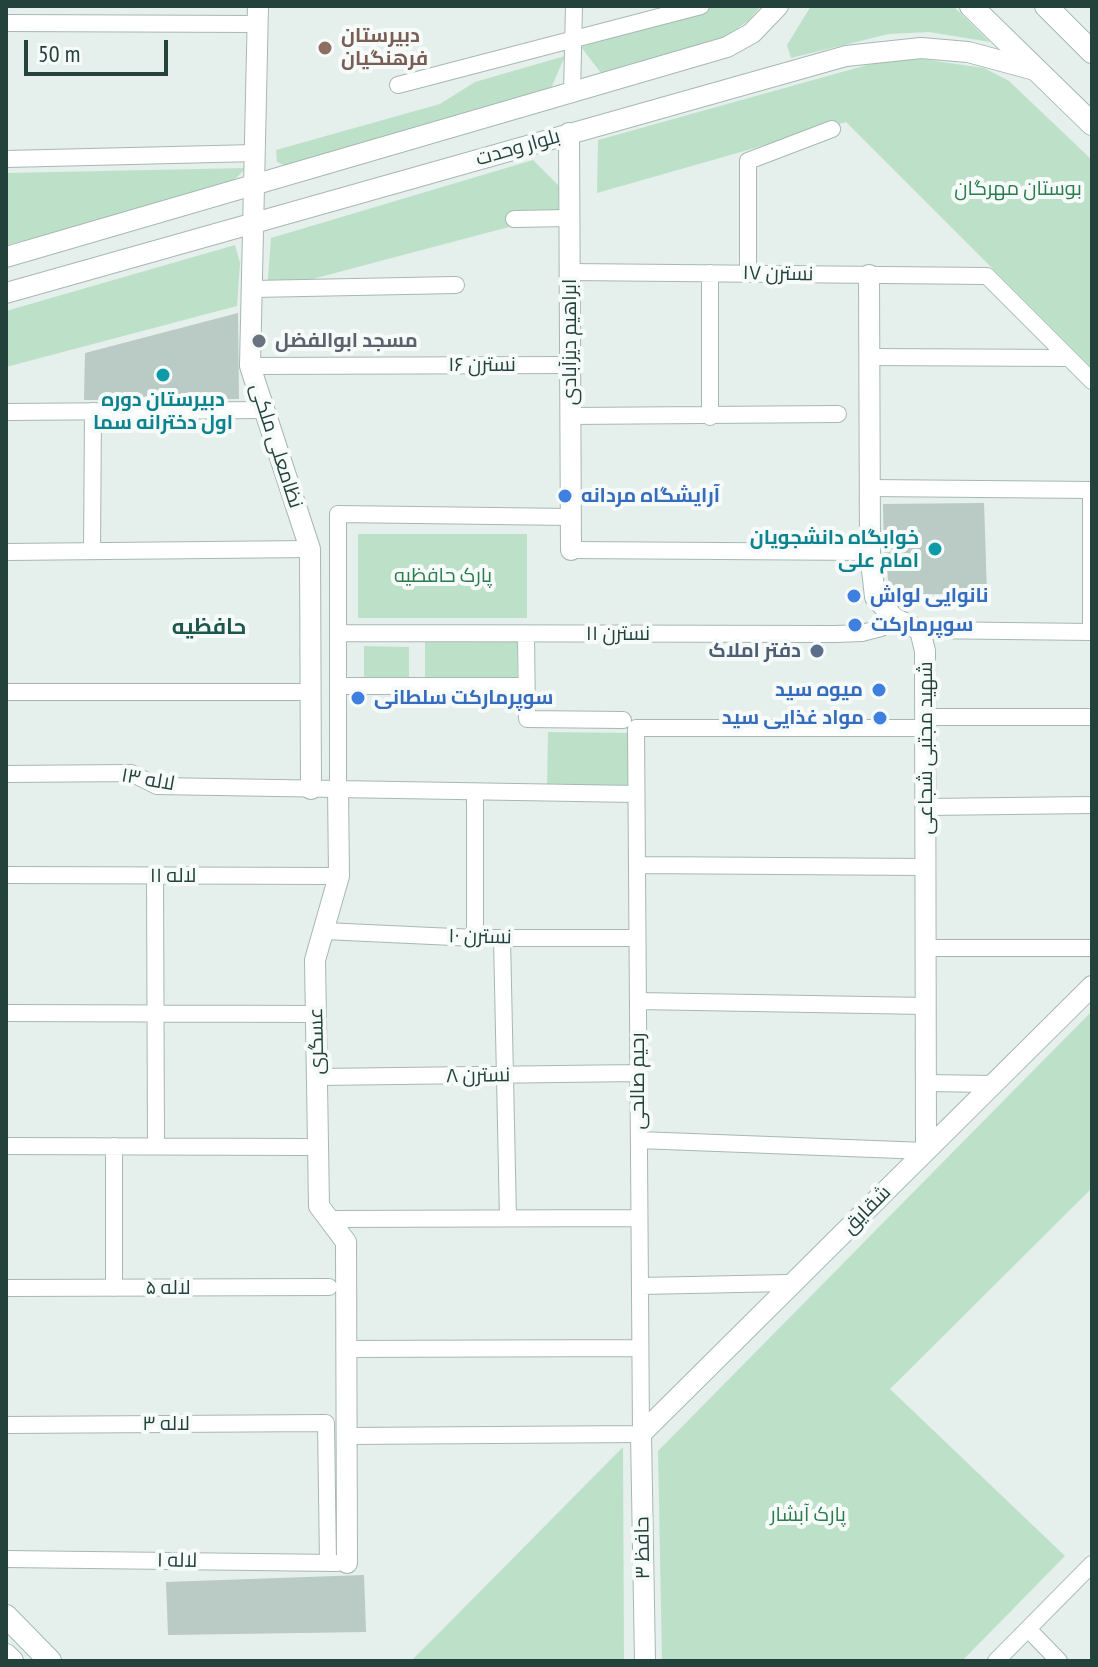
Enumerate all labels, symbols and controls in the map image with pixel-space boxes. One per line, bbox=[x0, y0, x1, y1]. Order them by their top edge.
scale bar bbox=[28, 24, 172, 74]
place label: دبیرستان فرهنگیان bbox=[341, 24, 428, 71]
text: 50 m bbox=[38, 38, 80, 69]
marker: دبیرستان فرهنگیان bbox=[316, 39, 334, 57]
street label: بلوار وحدت bbox=[473, 125, 563, 171]
park label: بوستان مهرگان bbox=[954, 177, 1082, 201]
street label: نسترن ۱۷ bbox=[742, 261, 814, 287]
street label: ابراهیم دیزآبادی bbox=[558, 279, 582, 405]
place label: مسجد ابوالفضل bbox=[275, 329, 418, 353]
marker: مسجد ابوالفضل bbox=[250, 332, 268, 350]
street label: نسترن ۱۶ bbox=[448, 353, 516, 377]
marker: دبیرستان دوره اول دخترانه سما bbox=[154, 366, 172, 384]
street label: نظامعلی ملکی bbox=[245, 381, 307, 511]
place label: دبیرستان دوره اول دخترانه سما bbox=[93, 388, 233, 435]
place label: آرایشگاه مردانه bbox=[581, 484, 720, 508]
marker: آرایشگاه مردانه bbox=[556, 487, 574, 505]
place label: خوابگاه دانشجویان امام علی bbox=[750, 526, 919, 573]
marker: خوابگاه دانشجویان امام علی bbox=[926, 540, 944, 558]
park label: پارک حافظیه bbox=[394, 564, 492, 588]
place label: نانوایی لواش bbox=[870, 584, 989, 608]
marker: نانوایی لواش bbox=[845, 587, 863, 605]
place label: سوپرمارکت bbox=[871, 613, 973, 637]
district label: حافظیه bbox=[172, 615, 246, 641]
marker: سوپرمارکت bbox=[846, 616, 864, 634]
street label: نسترن ۱۱ bbox=[586, 622, 650, 646]
place label: دفتر املاک bbox=[709, 639, 801, 663]
marker: دفتر املاک bbox=[808, 642, 826, 660]
street label: شهید مجتبی شجاعی bbox=[914, 661, 938, 835]
place label: میوه سید bbox=[775, 678, 863, 702]
marker: میوه سید bbox=[870, 681, 888, 699]
place label: سوپرمارکت سلطانی bbox=[374, 686, 553, 710]
marker: سوپرمارکت سلطانی bbox=[349, 689, 367, 707]
place label: مواد غذایی سید bbox=[722, 706, 864, 730]
marker: مواد غذایی سید bbox=[871, 709, 889, 727]
street label: لاله ۱۳ bbox=[119, 764, 177, 796]
street label: لاله ۱۱ bbox=[150, 864, 196, 888]
street label: نسترن ۱۰ bbox=[448, 924, 512, 950]
street label: عسگری bbox=[304, 1007, 330, 1075]
street label: رحیم صالحی bbox=[626, 1032, 650, 1130]
street label: نسترن ۸ bbox=[446, 1063, 510, 1089]
street label: شقایق bbox=[838, 1181, 896, 1239]
street label: لاله ۵ bbox=[145, 1276, 191, 1300]
street label: لاله ۳ bbox=[142, 1412, 190, 1436]
park label: پارک آبشار bbox=[770, 1503, 846, 1527]
street label: حافظ ۳ bbox=[630, 1516, 656, 1580]
street label: لاله ۱ bbox=[157, 1549, 197, 1573]

